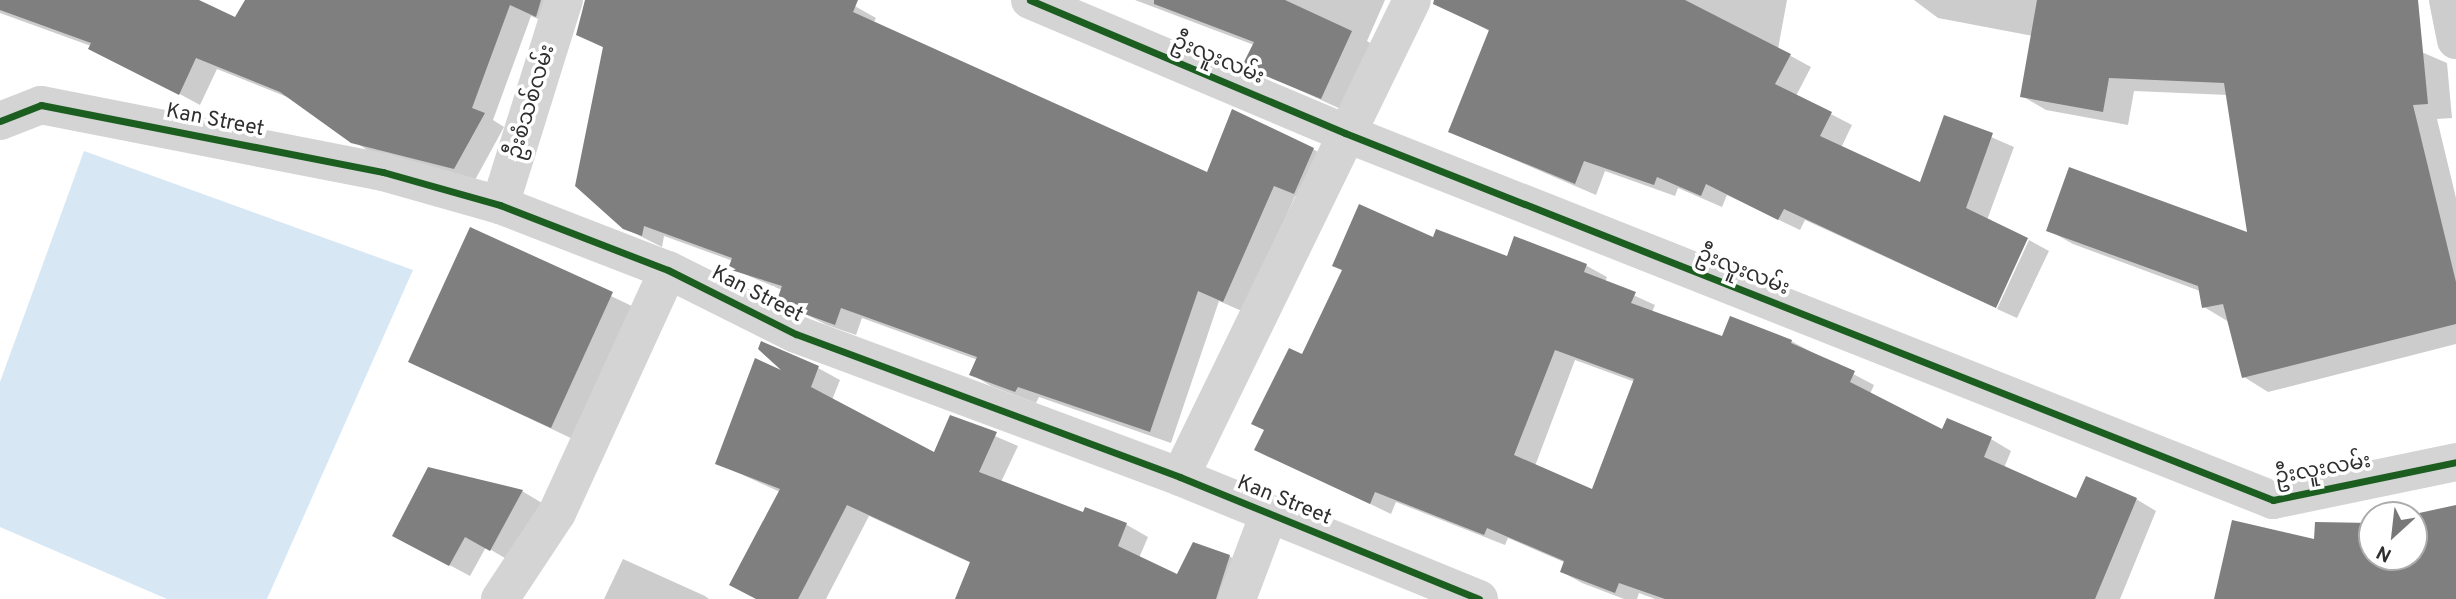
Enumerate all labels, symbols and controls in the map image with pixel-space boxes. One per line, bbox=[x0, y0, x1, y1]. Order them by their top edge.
street label: ဦးလူးလမ်း bbox=[1168, 29, 1268, 91]
street label: ဦးစံသစ်လမ်း bbox=[503, 42, 561, 162]
street label: Kan Street bbox=[164, 99, 266, 143]
street label: ဦးလူးလမ်း bbox=[1693, 242, 1793, 302]
street label: Kan Street bbox=[707, 261, 807, 329]
street label: ဦးလူးလမ်း bbox=[2273, 449, 2373, 491]
street label: Kan Street bbox=[1233, 471, 1335, 531]
north arrow bbox=[2358, 501, 2428, 571]
text: N bbox=[2373, 539, 2396, 567]

